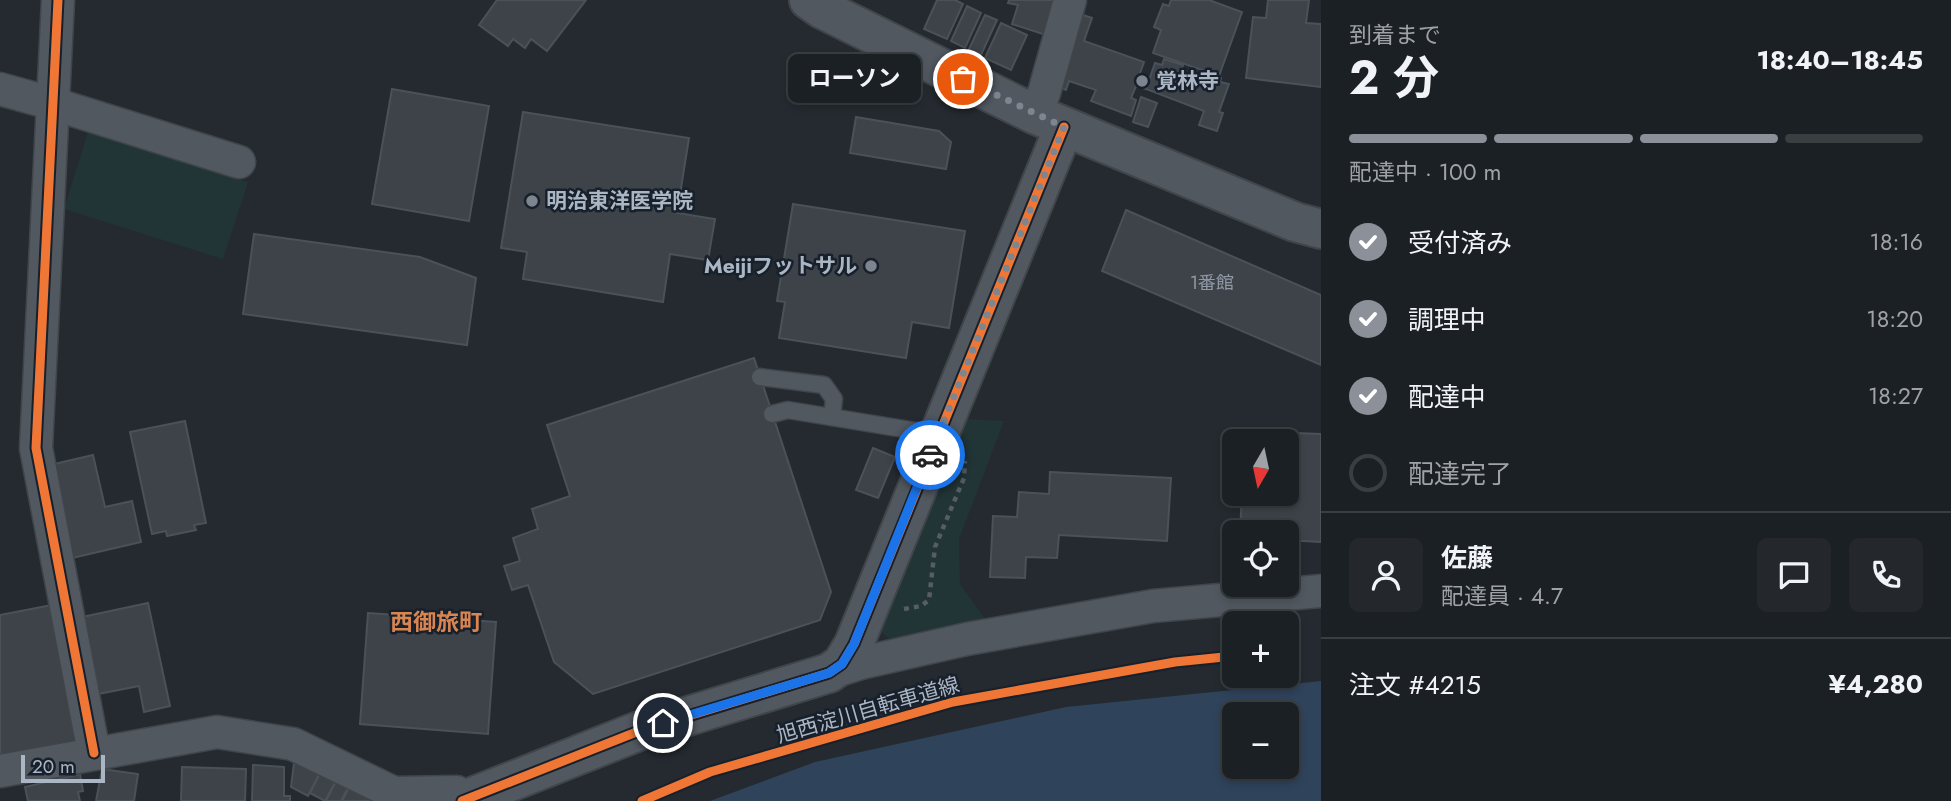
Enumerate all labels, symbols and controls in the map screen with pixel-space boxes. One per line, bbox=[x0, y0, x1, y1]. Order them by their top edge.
text: 到着まで bbox=[1349, 18, 1441, 52]
text: 18:40–18:45 bbox=[1757, 41, 1923, 79]
text: 2 分 bbox=[1349, 45, 1439, 111]
pin bbox=[933, 49, 993, 109]
callout: ローソン bbox=[788, 55, 921, 104]
icon: bag bbox=[944, 60, 982, 98]
text: ローソン bbox=[809, 61, 901, 95]
place label: 覚林寺 bbox=[1156, 66, 1219, 96]
marker: 覚林寺 bbox=[1134, 73, 1150, 89]
text: 配達中 · 100 m bbox=[1349, 155, 1502, 189]
place label: 明治東洋医学院 bbox=[546, 186, 693, 216]
marker: 明治東洋医学院 bbox=[524, 193, 540, 209]
icon: check bbox=[1349, 223, 1387, 261]
text: 受付済み bbox=[1408, 224, 1512, 262]
text: 18:16 bbox=[1870, 225, 1923, 259]
place label: Meijiフットサル bbox=[704, 251, 857, 281]
marker: Meijiフットサル bbox=[863, 258, 879, 274]
house number: 1番館 bbox=[1190, 270, 1234, 296]
icon: check bbox=[1349, 300, 1387, 338]
text: 調理中 bbox=[1408, 301, 1486, 339]
text: 18:20 bbox=[1866, 302, 1923, 336]
icon: check bbox=[1349, 377, 1387, 415]
text: 配達中 bbox=[1408, 378, 1486, 416]
text: 18:27 bbox=[1868, 379, 1923, 413]
courier bbox=[895, 420, 965, 490]
north arrow bbox=[1222, 429, 1298, 506]
map controls bbox=[1222, 429, 1299, 779]
icon: car bbox=[911, 436, 949, 474]
text: 配達完了 bbox=[1408, 455, 1512, 493]
button: locate bbox=[1222, 520, 1299, 597]
button: person bbox=[1349, 538, 1423, 612]
button: chat bbox=[1757, 538, 1831, 612]
button: phone bbox=[1849, 538, 1923, 612]
text: 佐藤 bbox=[1441, 539, 1493, 577]
text: 配達員 · 4.7 bbox=[1441, 579, 1563, 613]
district label: 西御旅町 bbox=[390, 605, 482, 639]
button: + bbox=[1222, 611, 1299, 688]
text: ¥4,280 bbox=[1828, 665, 1923, 703]
text: 注文 #4215 bbox=[1349, 666, 1481, 704]
street label: 旭西淀川自転車道線 bbox=[773, 670, 963, 750]
pin bbox=[633, 693, 693, 753]
button: − bbox=[1222, 702, 1299, 779]
icon: home bbox=[644, 704, 682, 742]
scale bar bbox=[21, 752, 105, 784]
text: 20 m bbox=[32, 753, 75, 780]

